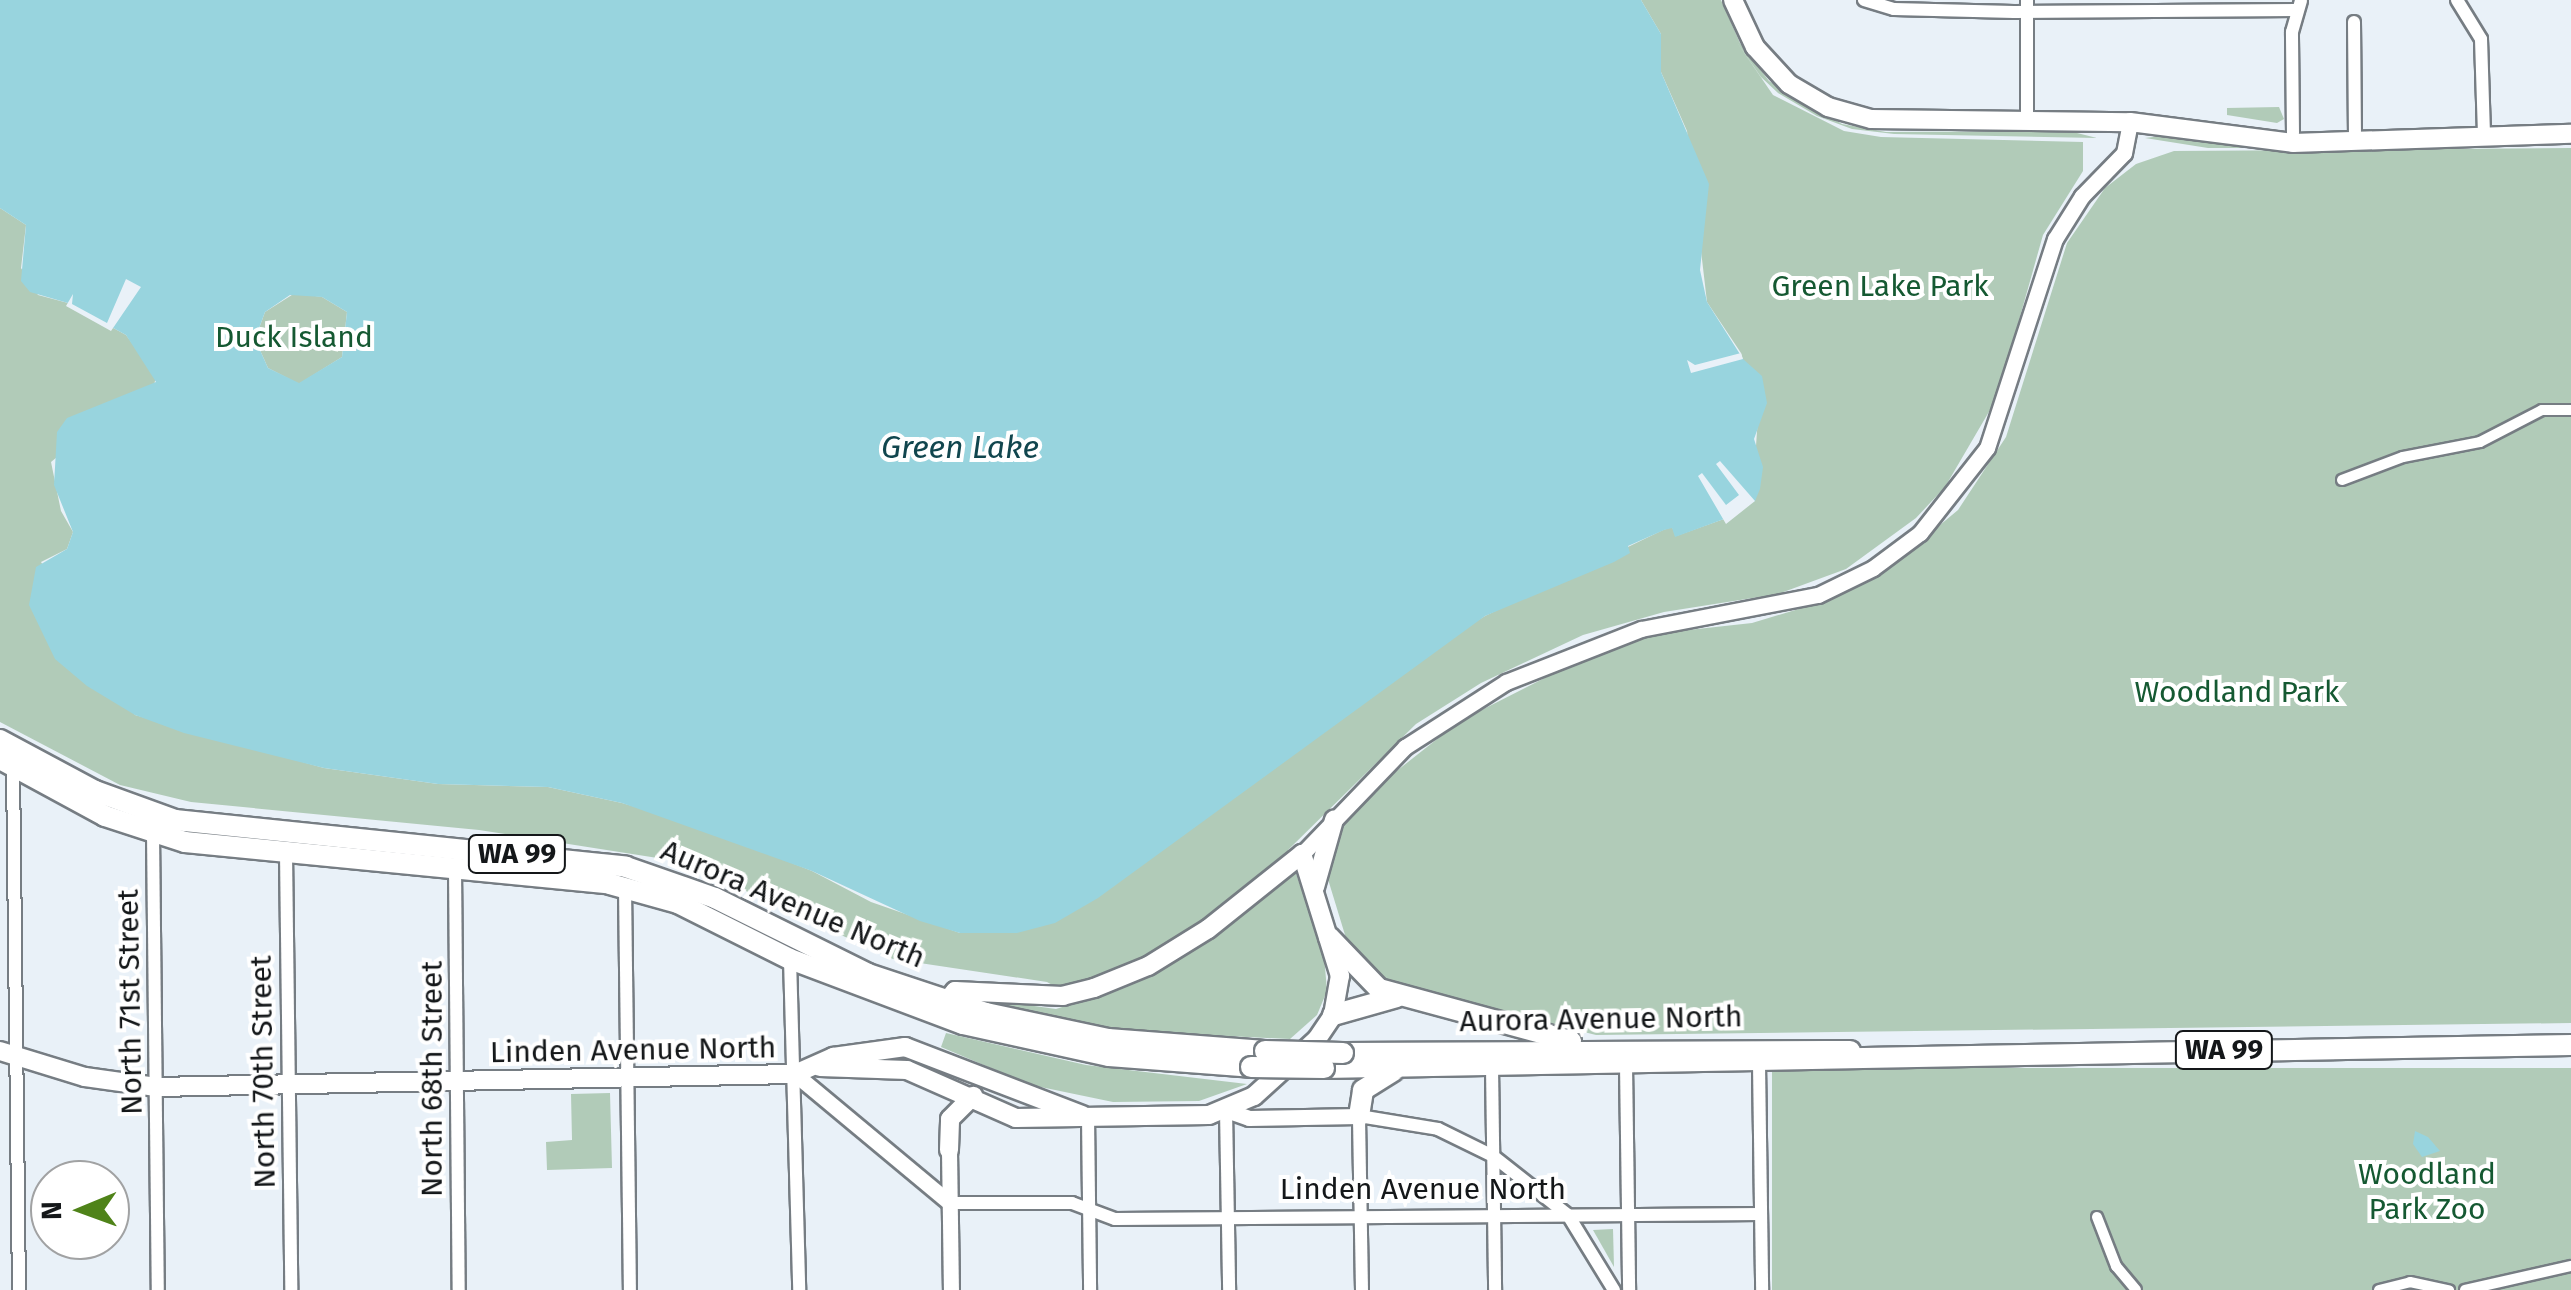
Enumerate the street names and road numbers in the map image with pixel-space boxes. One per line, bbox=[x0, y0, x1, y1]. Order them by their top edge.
road number: WA 99 bbox=[467, 831, 567, 877]
street label: Aurora Avenue North bbox=[656, 832, 930, 976]
street label: North 71st Street bbox=[110, 889, 150, 1115]
street label: North 70th Street bbox=[243, 955, 283, 1189]
street label: North 68th Street bbox=[414, 961, 450, 1197]
street label: Aurora Avenue North bbox=[1459, 999, 1743, 1039]
road number: WA 99 bbox=[2174, 1027, 2274, 1073]
street label: Linden Avenue North bbox=[490, 1030, 776, 1070]
street label: Linden Avenue North bbox=[1280, 1171, 1566, 1207]

